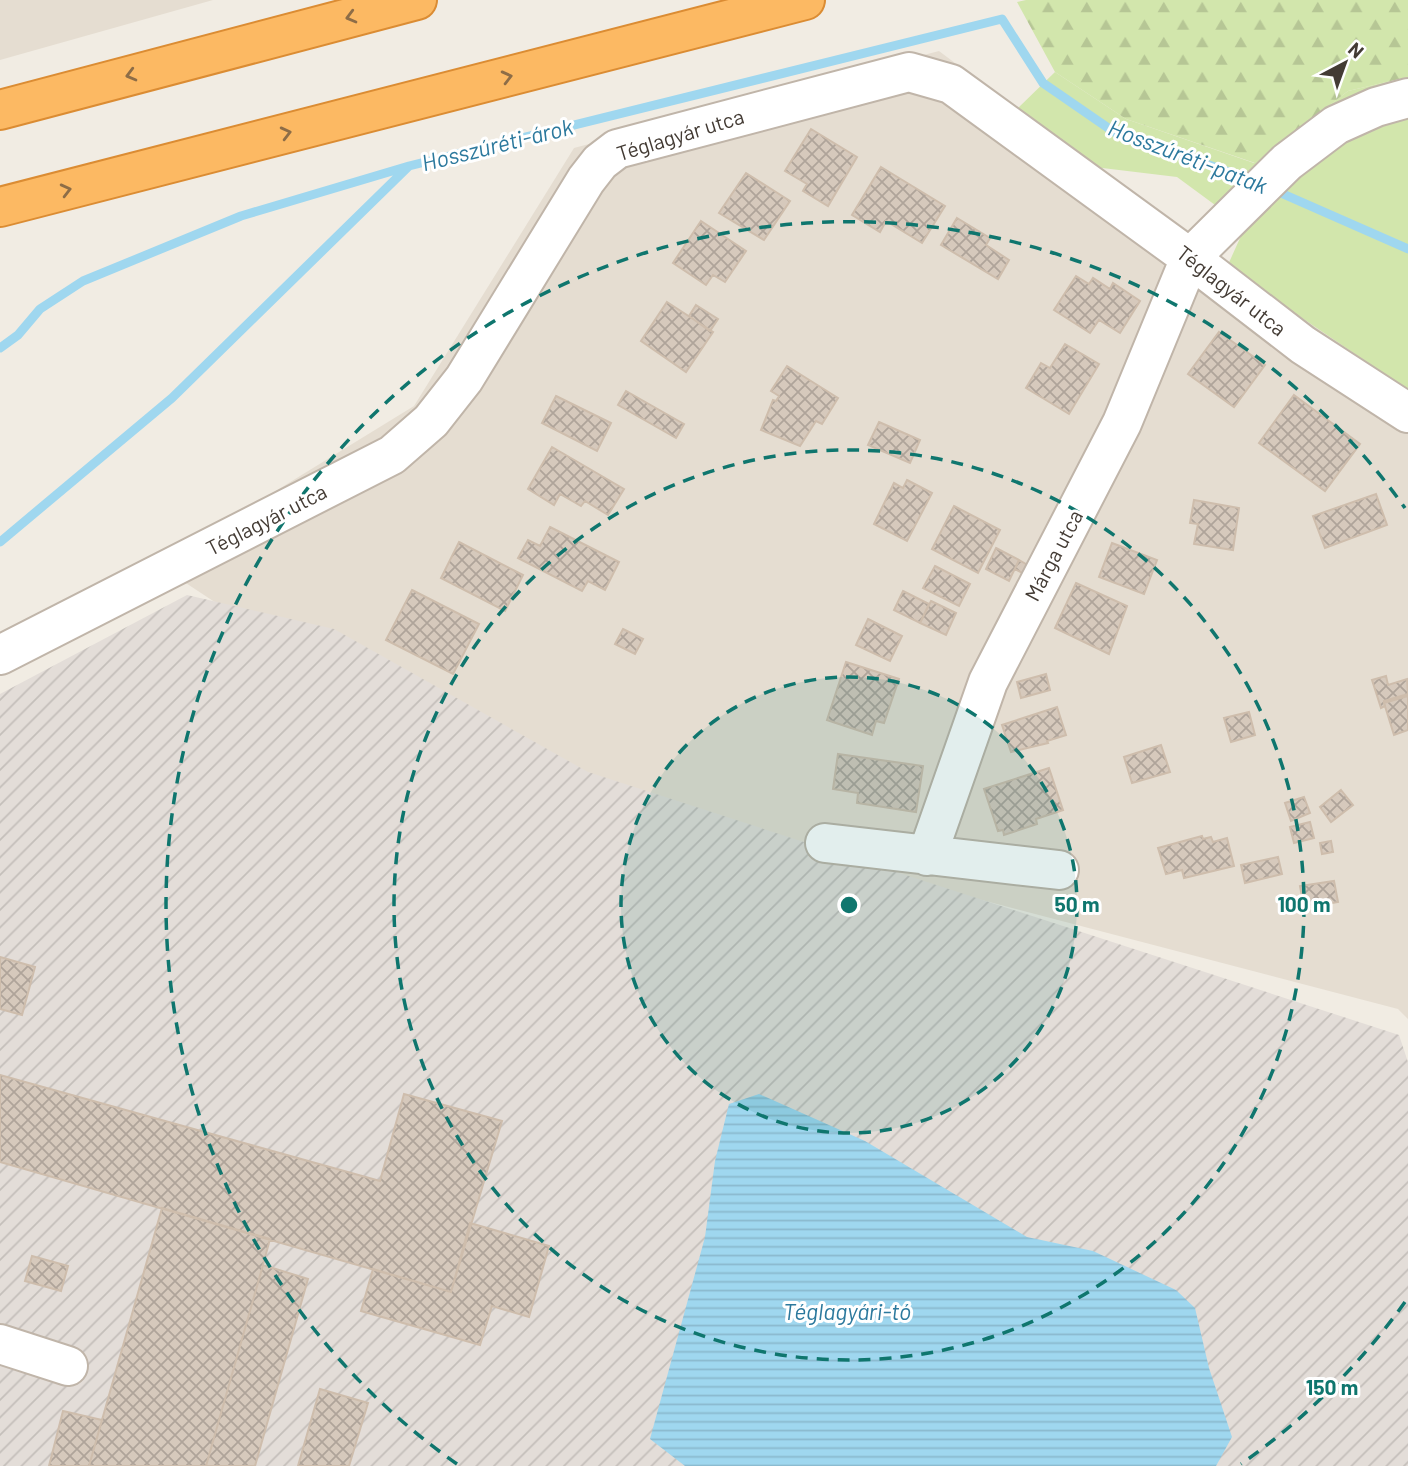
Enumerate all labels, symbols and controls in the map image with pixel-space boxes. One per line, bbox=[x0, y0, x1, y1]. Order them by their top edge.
one-way arrow bbox=[345, 9, 357, 23]
north arrow bbox=[1310, 28, 1380, 98]
text: N bbox=[1344, 37, 1369, 63]
one-way arrow bbox=[126, 67, 138, 82]
one-way arrow bbox=[501, 71, 513, 85]
street label: Téglagyár utca bbox=[613, 103, 747, 165]
water label: Hosszúréti-árok bbox=[418, 112, 576, 176]
water label: Hosszúréti-patak bbox=[1105, 113, 1271, 199]
one-way arrow bbox=[280, 127, 292, 141]
one-way arrow bbox=[60, 184, 72, 198]
street label: Téglagyár utca bbox=[1172, 240, 1292, 340]
street label: Téglagyár utca bbox=[202, 478, 330, 560]
street label: Márga utca bbox=[1019, 505, 1087, 605]
text: 50 m bbox=[1054, 891, 1100, 916]
text: 100 m bbox=[1277, 891, 1331, 916]
centre of rings bbox=[837, 893, 861, 917]
water label: Téglagyári-tó bbox=[783, 1297, 911, 1325]
text: 150 m bbox=[1306, 1374, 1358, 1399]

